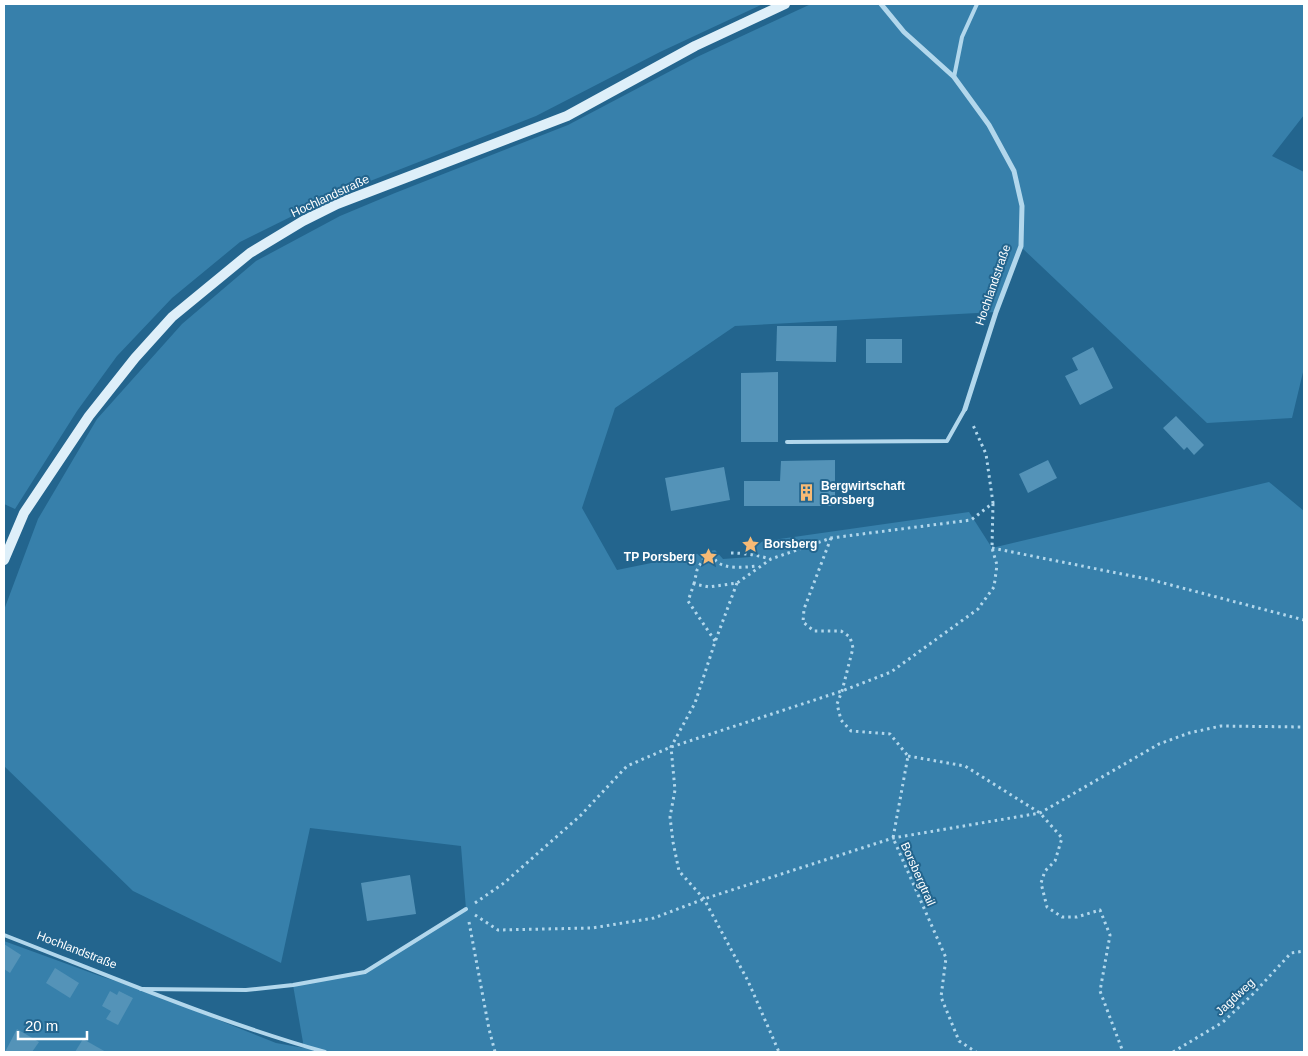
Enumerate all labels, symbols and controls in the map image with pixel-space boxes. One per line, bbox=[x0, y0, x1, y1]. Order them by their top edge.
street label: Hochlandstraße bbox=[289, 172, 372, 220]
street label: Hochlandstraße bbox=[973, 242, 1014, 327]
place label: Bergwirtschaft Borsberg bbox=[821, 479, 905, 507]
building icon: Bergwirtschaft Borsberg bbox=[797, 483, 817, 503]
place icon: Borsberg bbox=[740, 534, 760, 554]
place label: Borsberg bbox=[764, 537, 817, 551]
place icon: TP Porsberg bbox=[699, 547, 719, 567]
place label: TP Porsberg bbox=[624, 550, 695, 564]
street label: Borsbergtrail bbox=[898, 840, 938, 908]
street label: Hochlandstraße bbox=[35, 928, 119, 972]
street label: Jagdweg bbox=[1213, 975, 1257, 1019]
scale bar bbox=[18, 1008, 86, 1040]
text: 20 m bbox=[25, 1017, 58, 1034]

